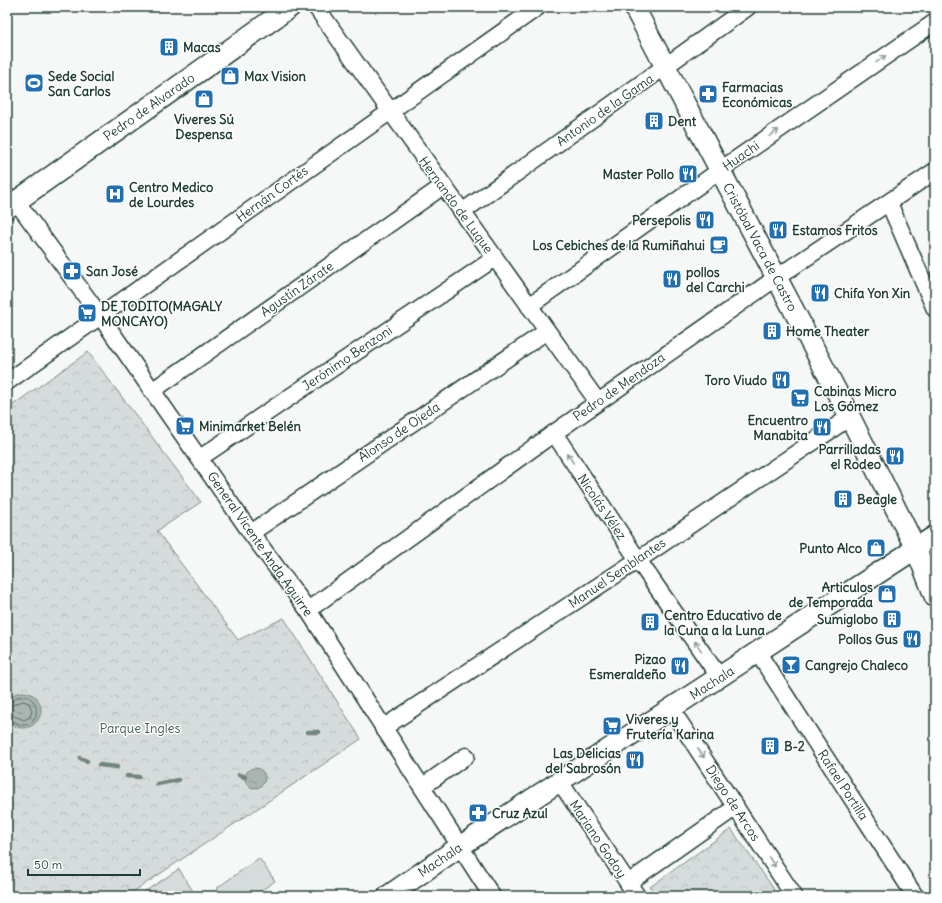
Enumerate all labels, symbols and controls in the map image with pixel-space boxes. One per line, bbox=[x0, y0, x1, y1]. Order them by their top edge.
building icon: Macas bbox=[158, 36, 180, 58]
place label: Macas bbox=[183, 39, 221, 56]
one-way arrow bbox=[876, 55, 887, 63]
shop icon: Max Vision bbox=[219, 65, 241, 87]
place label: Sede Social San Carlos bbox=[48, 68, 114, 100]
place label: Max Vision bbox=[244, 68, 307, 85]
street label: Pedro de Alvarado bbox=[100, 69, 198, 145]
street label: Antonio de la Gama bbox=[553, 70, 657, 150]
sports icon: Sede Social San Carlos bbox=[23, 72, 45, 94]
place label: Farmacias Económicas bbox=[722, 79, 792, 111]
pharmacy icon: Farmacias Económicas bbox=[697, 83, 719, 105]
shop icon: Viveres Sú Despensa bbox=[193, 88, 215, 110]
building icon: Dent bbox=[643, 110, 665, 132]
place label: Viveres Sú Despensa bbox=[174, 111, 234, 143]
place label: Dent bbox=[668, 113, 697, 130]
one-way arrow bbox=[768, 129, 779, 137]
street label: Huachi bbox=[719, 137, 763, 175]
street label: Hernando de Luque bbox=[415, 153, 497, 257]
street label: Hernán Cortés bbox=[232, 162, 312, 226]
restaurant icon: Master Pollo bbox=[677, 163, 699, 185]
place label: Master Pollo bbox=[603, 166, 674, 183]
place label: Centro Medico de Lourdes bbox=[129, 179, 213, 211]
street label: Cristóbal Vaca de Castro bbox=[719, 180, 801, 314]
hospital icon: Centro Medico de Lourdes bbox=[104, 183, 126, 205]
restaurant icon: Persepolis bbox=[694, 209, 716, 231]
place label: Persepolis bbox=[632, 212, 691, 229]
restaurant icon: Estamos Fritos bbox=[767, 219, 789, 241]
place label: Estamos Fritos bbox=[792, 222, 878, 239]
cafe icon: Los Cebiches de la Rumiñahui bbox=[708, 234, 730, 256]
place label: Los Cebiches de la Rumiñahui bbox=[532, 237, 705, 254]
street label: Agustín Zárate bbox=[257, 258, 337, 320]
pharmacy icon: San José bbox=[61, 260, 83, 282]
place label: San José bbox=[86, 263, 138, 280]
place label: pollos del Carchi bbox=[686, 264, 745, 296]
restaurant icon: pollos del Carchi bbox=[661, 268, 683, 290]
restaurant icon: Chifa Yon Xin bbox=[809, 282, 831, 304]
place label: Chifa Yon Xin bbox=[834, 285, 911, 302]
place label: DE TODITO(MAGALY MONCAYO) bbox=[101, 298, 223, 330]
supermarket icon: DE TODITO(MAGALY MONCAYO) bbox=[76, 302, 98, 324]
building icon: Home Theater bbox=[761, 320, 783, 342]
street label: Jerónimo Benzoni bbox=[299, 321, 395, 394]
place label: Home Theater bbox=[786, 323, 870, 340]
street label: Pedro de Mendoza bbox=[570, 349, 668, 425]
restaurant icon: Toro Viudo bbox=[770, 369, 792, 391]
place label: Toro Viudo bbox=[705, 372, 767, 389]
place label: Cabinas Micro Los Gómez bbox=[814, 383, 896, 415]
supermarket icon: Cabinas Micro Los Gómez bbox=[789, 387, 811, 409]
street label: Alonso de Ojeda bbox=[355, 398, 443, 466]
place label: Encuentro Manabita bbox=[747, 412, 809, 444]
supermarket icon: Minimarket Belén bbox=[174, 415, 196, 437]
restaurant icon: Encuentro Manabita bbox=[811, 416, 833, 438]
place label: Minimarket Belén bbox=[199, 418, 301, 435]
place label: Parrilladas el Rodeo bbox=[818, 441, 881, 473]
restaurant icon: Parrilladas el Rodeo bbox=[884, 445, 906, 467]
one-way arrow bbox=[566, 452, 574, 463]
street label: General Vicente Anda Aguirre bbox=[203, 468, 317, 620]
street label: Nicolás Vélez bbox=[574, 471, 630, 543]
building icon: Beagle bbox=[832, 488, 854, 510]
place label: Beagle bbox=[857, 491, 897, 508]
street label: Manuel Semblantes bbox=[565, 534, 669, 612]
shop icon: Punto Alco bbox=[865, 537, 887, 559]
place label: Punto Alco bbox=[799, 540, 862, 557]
place label: Articulos de Temporada bbox=[789, 579, 874, 611]
shop icon: Articulos de Temporada bbox=[876, 583, 898, 605]
place label: Centro Educativo de la Cuna a la Luna bbox=[664, 607, 782, 639]
building icon: Sumiglobo bbox=[881, 608, 903, 630]
building icon: Centro Educativo de la Cuna a la Luna bbox=[639, 611, 661, 633]
place label: Sumiglobo bbox=[817, 611, 878, 628]
restaurant icon: Pollos Gus bbox=[901, 628, 923, 650]
place label: Pollos Gus bbox=[838, 631, 898, 648]
one-way arrow bbox=[694, 641, 702, 652]
place label: Pizao Esmeraldeño bbox=[589, 651, 666, 683]
bar icon: Cangrejo Chaleco bbox=[780, 654, 802, 676]
restaurant icon: Pizao Esmeraldeño bbox=[669, 655, 691, 677]
place label: Cangrejo Chaleco bbox=[805, 657, 908, 674]
street label: Machala bbox=[687, 662, 737, 704]
place label: Viveres y Frutería Karina bbox=[626, 711, 715, 743]
supermarket icon: Viveres y Frutería Karina bbox=[601, 715, 623, 737]
park label: Parque Ingles bbox=[99, 720, 181, 737]
building icon: B-2 bbox=[759, 735, 781, 757]
place label: B-2 bbox=[784, 738, 805, 755]
place label: Las Delicias del Sabrosón bbox=[545, 745, 621, 777]
street label: Rafael Portilla bbox=[814, 747, 872, 823]
one-way arrow bbox=[696, 748, 705, 759]
restaurant icon: Las Delicias del Sabrosón bbox=[624, 749, 646, 771]
street label: Diego de Arcos bbox=[702, 762, 764, 844]
street label: Mariano Godoy bbox=[566, 797, 630, 881]
pharmacy icon: Cruz Azul bbox=[467, 802, 489, 824]
place label: Cruz Azul bbox=[492, 805, 548, 822]
street label: Machala bbox=[415, 839, 465, 881]
scale bar bbox=[28, 851, 140, 877]
one-way arrow bbox=[768, 856, 776, 867]
text: 50 m bbox=[34, 857, 63, 872]

